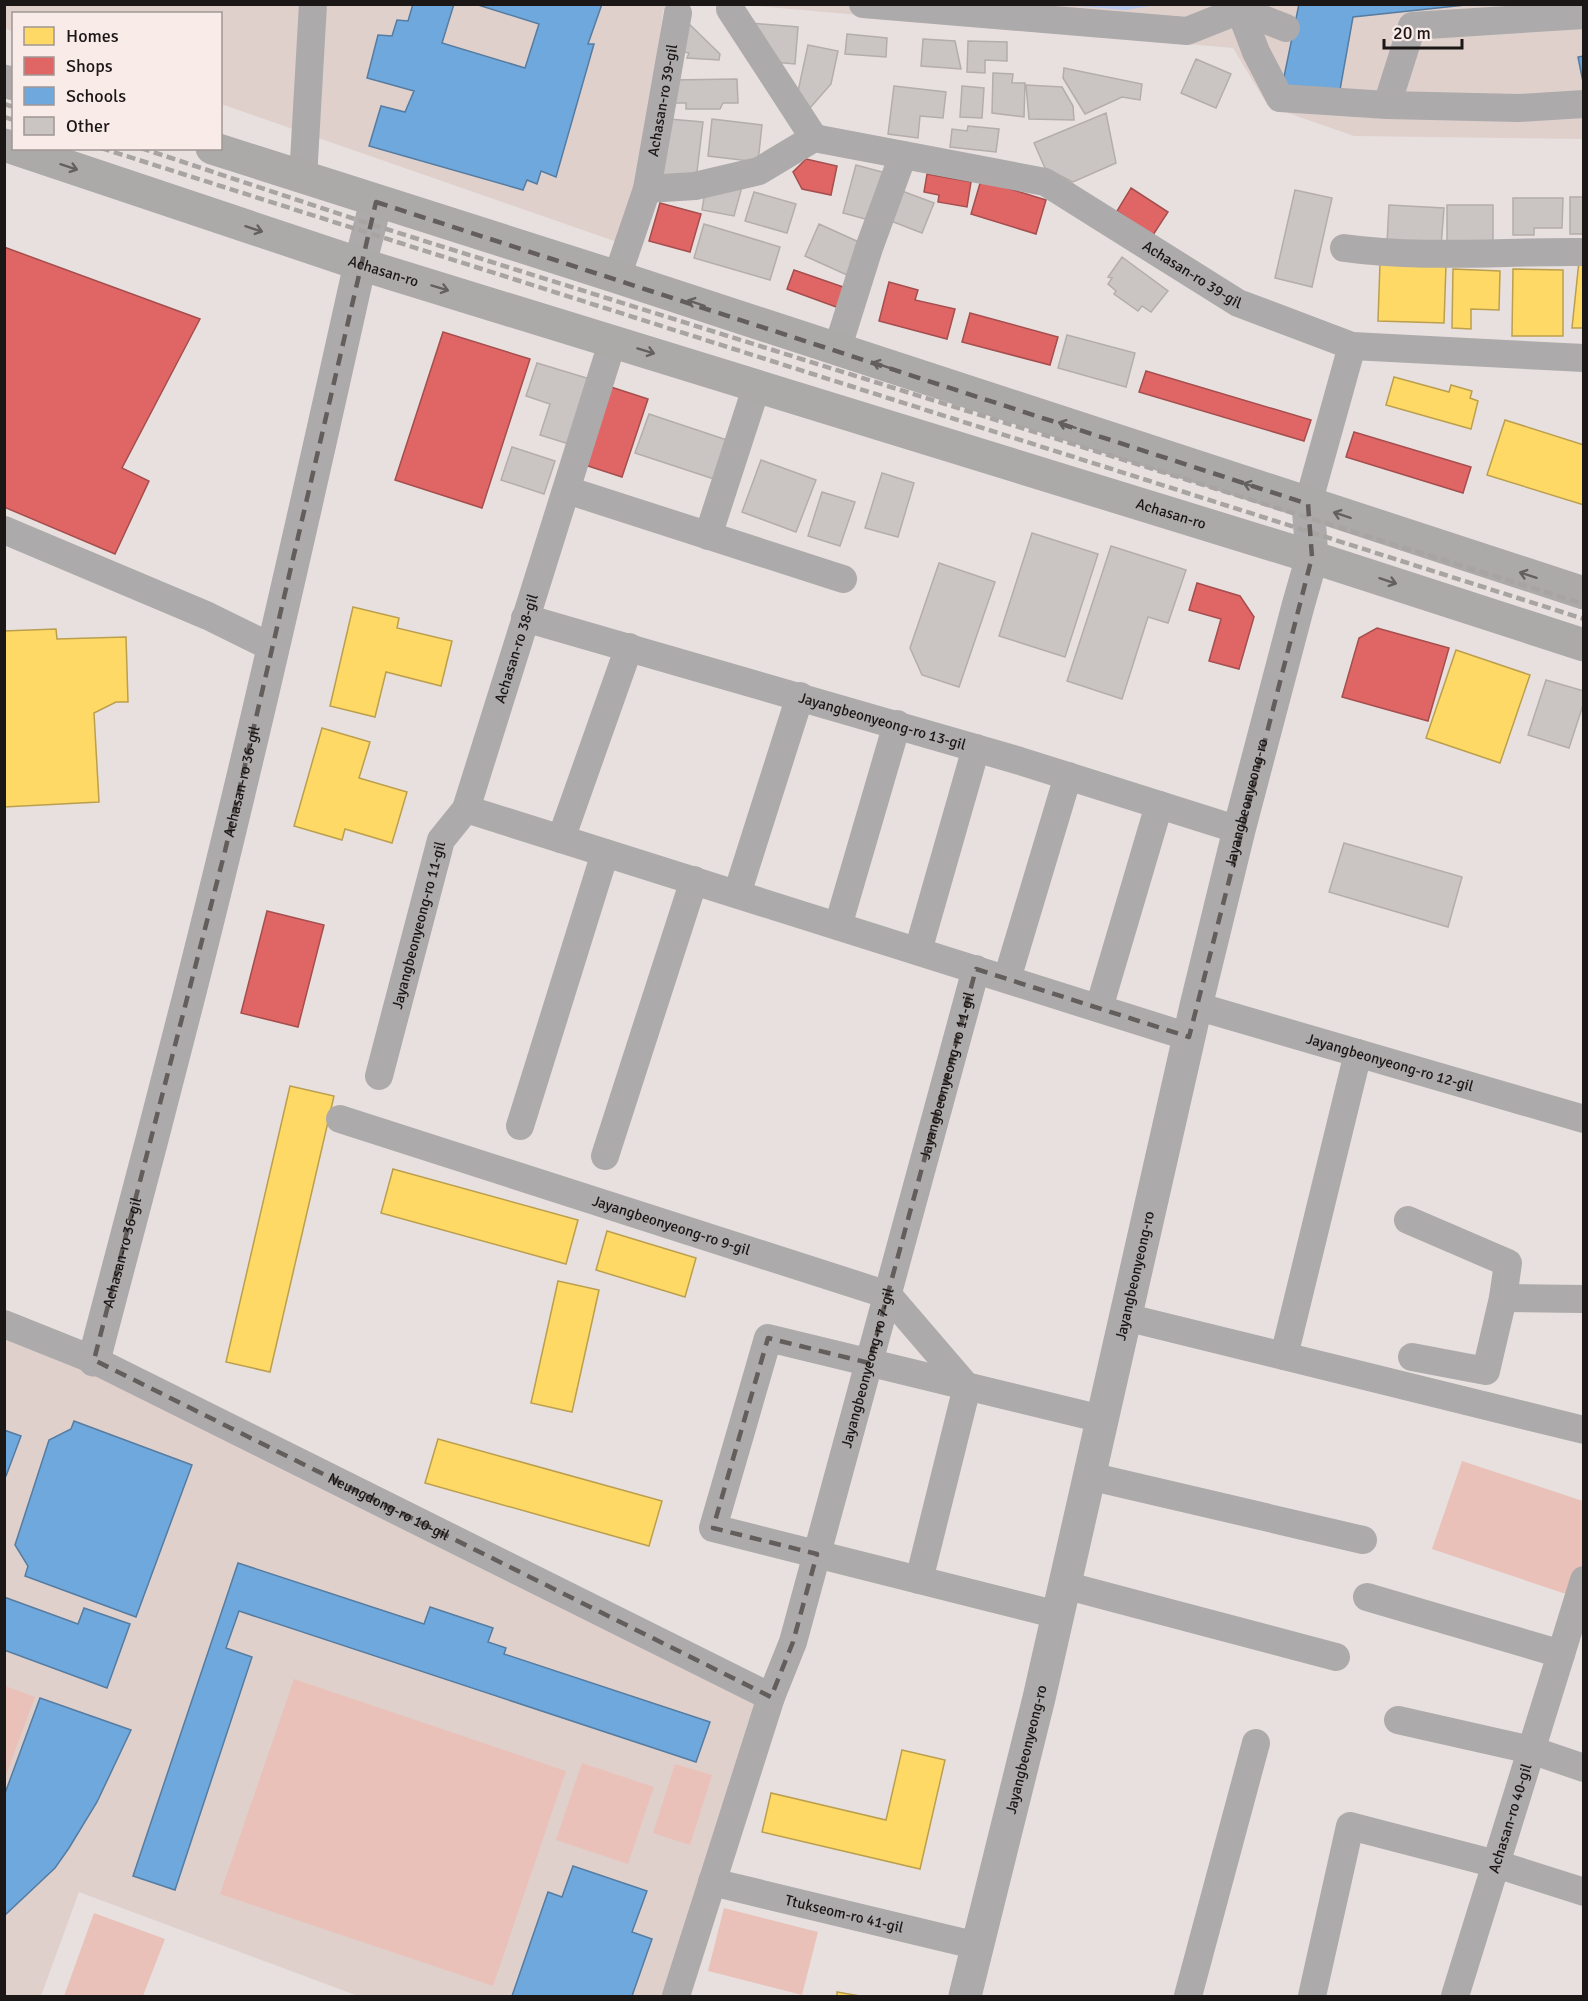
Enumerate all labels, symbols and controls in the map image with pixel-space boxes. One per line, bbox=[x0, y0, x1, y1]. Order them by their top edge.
legend bbox=[12, 12, 222, 150]
scale bar bbox=[1384, 12, 1462, 50]
text: 20 m bbox=[1393, 22, 1431, 44]
text: Homes bbox=[66, 25, 119, 47]
street label: Achasan-ro 39-gil bbox=[644, 43, 681, 158]
text: Shops bbox=[66, 55, 113, 77]
text: Schools bbox=[66, 85, 126, 107]
text: Other bbox=[66, 115, 110, 137]
one-way arrow bbox=[59, 163, 78, 174]
one-way arrow bbox=[244, 224, 263, 235]
street label: Achasan-ro 39-gil bbox=[1139, 237, 1244, 312]
street label: Achasan-ro bbox=[346, 252, 421, 291]
one-way arrow bbox=[430, 283, 449, 294]
one-way arrow bbox=[687, 297, 706, 308]
one-way arrow bbox=[637, 346, 656, 357]
one-way arrow bbox=[872, 358, 891, 369]
one-way arrow bbox=[1058, 419, 1077, 430]
one-way arrow bbox=[1243, 479, 1262, 490]
street label: Achasan-ro bbox=[1134, 494, 1209, 533]
one-way arrow bbox=[1333, 509, 1352, 520]
one-way arrow bbox=[1519, 569, 1538, 580]
one-way arrow bbox=[1378, 577, 1397, 588]
street label: Achasan-ro 38-gil bbox=[491, 592, 542, 705]
street label: Jayangbeonyeong-ro 13-gil bbox=[797, 689, 968, 754]
street label: Achasan-ro 36-gil bbox=[220, 724, 264, 839]
street label: Jayangbeonyeong-ro bbox=[1221, 736, 1272, 869]
street label: Jayangbeonyeong-ro 11-gil bbox=[388, 839, 449, 1011]
street label: Jayangbeonyeong-ro 11-gil bbox=[916, 990, 978, 1161]
street label: Jayangbeonyeong-ro 12-gil bbox=[1304, 1030, 1476, 1095]
street label: Jayangbeonyeong-ro 9-gil bbox=[590, 1192, 753, 1259]
street label: Achasan-ro 36-gil bbox=[99, 1195, 145, 1310]
street label: Jayangbeonyeong-ro bbox=[1111, 1209, 1158, 1342]
street label: Jayangbeonyeong-ro 7-gil bbox=[837, 1286, 898, 1450]
street label: Neungdong-ro 10-gil bbox=[325, 1469, 452, 1544]
street label: Jayangbeonyeong-ro bbox=[1002, 1683, 1051, 1816]
street label: Achasan-ro 40-gil bbox=[1485, 1761, 1536, 1875]
street label: Ttukseom-ro 41-gil bbox=[783, 1891, 905, 1937]

